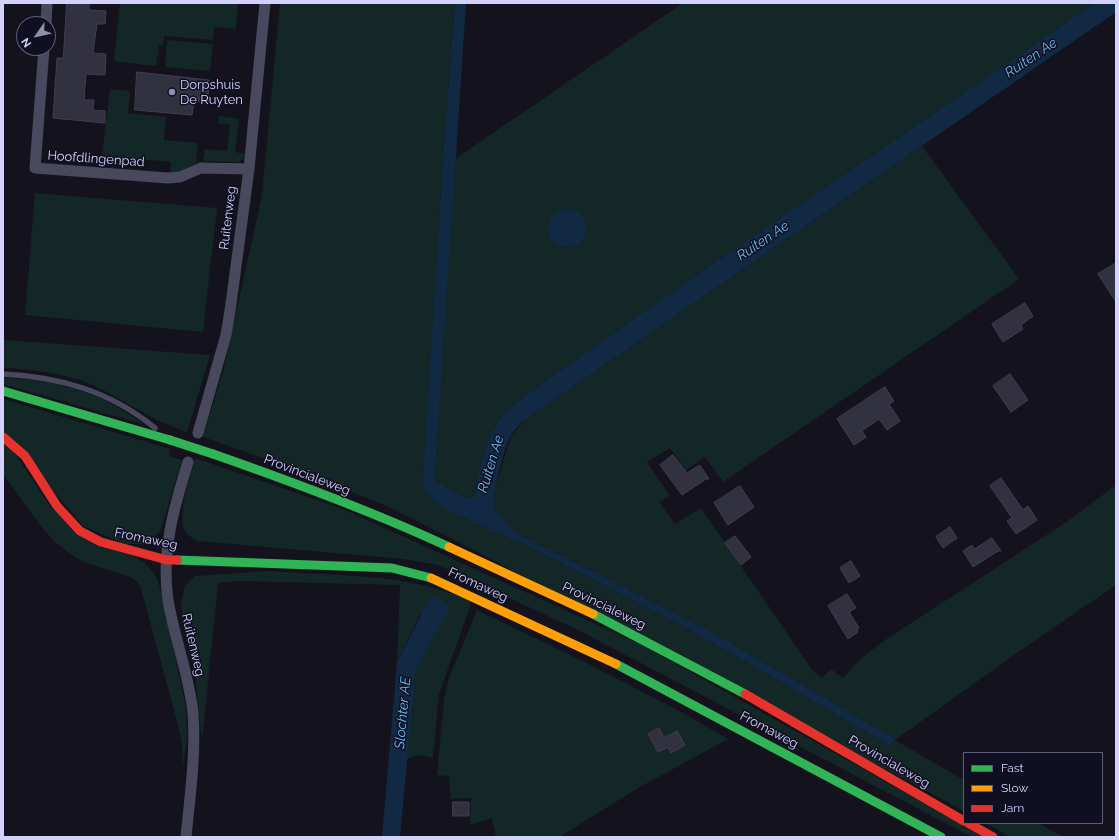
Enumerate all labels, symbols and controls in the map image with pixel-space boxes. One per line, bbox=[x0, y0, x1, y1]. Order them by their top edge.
north arrow bbox=[16, 16, 56, 56]
text: N bbox=[19, 35, 34, 50]
water label: Ruiten Ae bbox=[1002, 35, 1060, 81]
place label: Dorpshuis De Ruyten bbox=[180, 77, 243, 108]
marker: Dorpshuis De Ruyten bbox=[167, 87, 177, 97]
street label: Hoofdlingenpad bbox=[47, 148, 145, 170]
street label: Ruitenweg bbox=[216, 185, 240, 251]
water label: Ruiten Ae bbox=[734, 218, 792, 264]
water label: Ruiten Ae bbox=[474, 433, 508, 495]
street label: Provincialeweg bbox=[262, 451, 352, 499]
street label: Fromaweg bbox=[113, 525, 179, 553]
street label: Fromaweg bbox=[446, 564, 510, 606]
street label: Provincialeweg bbox=[560, 579, 648, 633]
street label: Ruitenweg bbox=[178, 612, 208, 678]
water label: Slochter AE bbox=[391, 676, 415, 750]
street label: Fromaweg bbox=[737, 708, 801, 752]
street label: Provincialeweg bbox=[846, 732, 932, 792]
legend bbox=[963, 752, 1103, 824]
text: Fast bbox=[1001, 761, 1024, 775]
text: Slow bbox=[1001, 781, 1028, 795]
text: Jam bbox=[1001, 801, 1024, 815]

